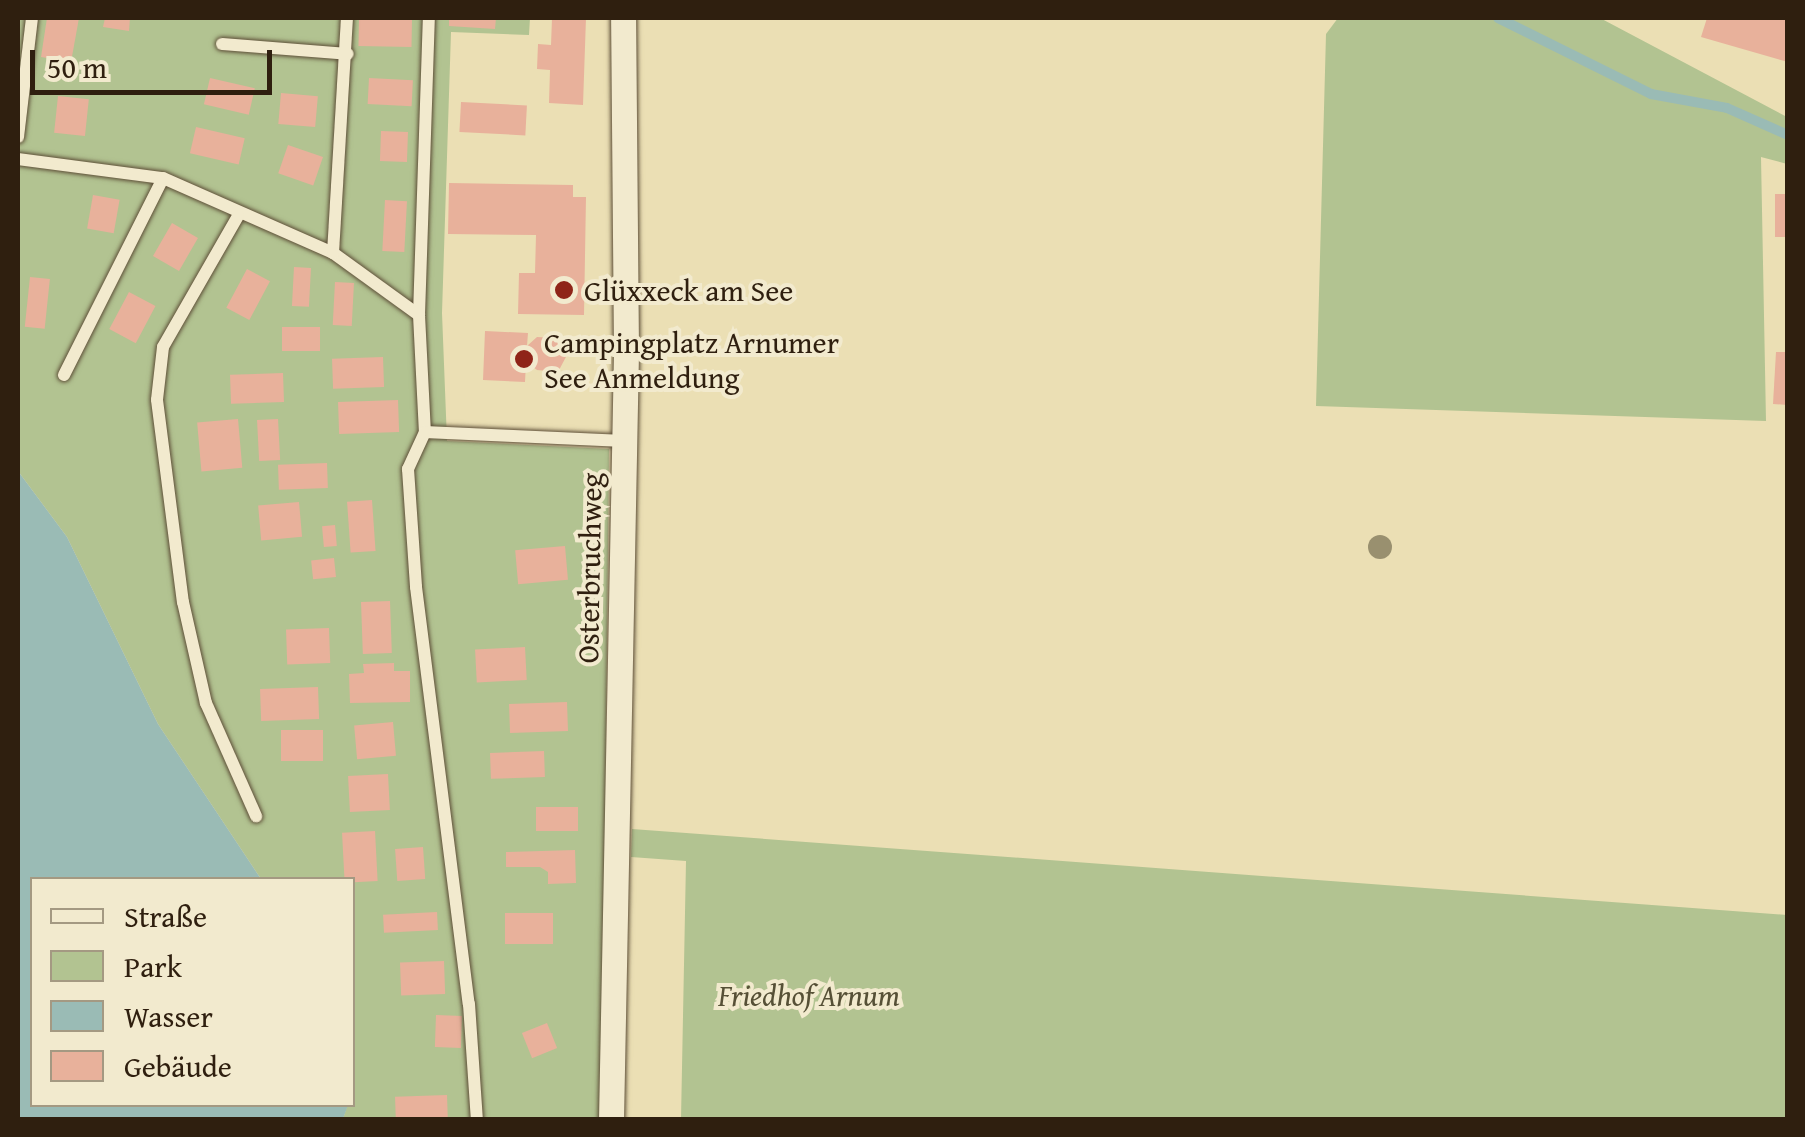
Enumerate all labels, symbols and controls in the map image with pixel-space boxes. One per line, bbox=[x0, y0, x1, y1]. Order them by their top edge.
scale bar bbox=[35, 30, 278, 92]
text: 50 m bbox=[47, 45, 107, 89]
place label: Glüxxeck am See bbox=[584, 272, 793, 308]
marker: Glüxxeck am See bbox=[553, 279, 575, 301]
place label: Campingplatz Arnumer See Anmeldung bbox=[544, 324, 839, 394]
marker: Campingplatz Arnumer See Anmeldung bbox=[513, 348, 535, 370]
street label: Osterbruchweg bbox=[569, 472, 609, 664]
legend bbox=[30, 877, 355, 1107]
text: Straße bbox=[124, 894, 207, 938]
text: Park bbox=[124, 944, 182, 988]
park label: Friedhof Arnum bbox=[718, 977, 900, 1013]
text: Wasser bbox=[124, 994, 213, 1038]
text: Gebäude bbox=[124, 1044, 232, 1088]

